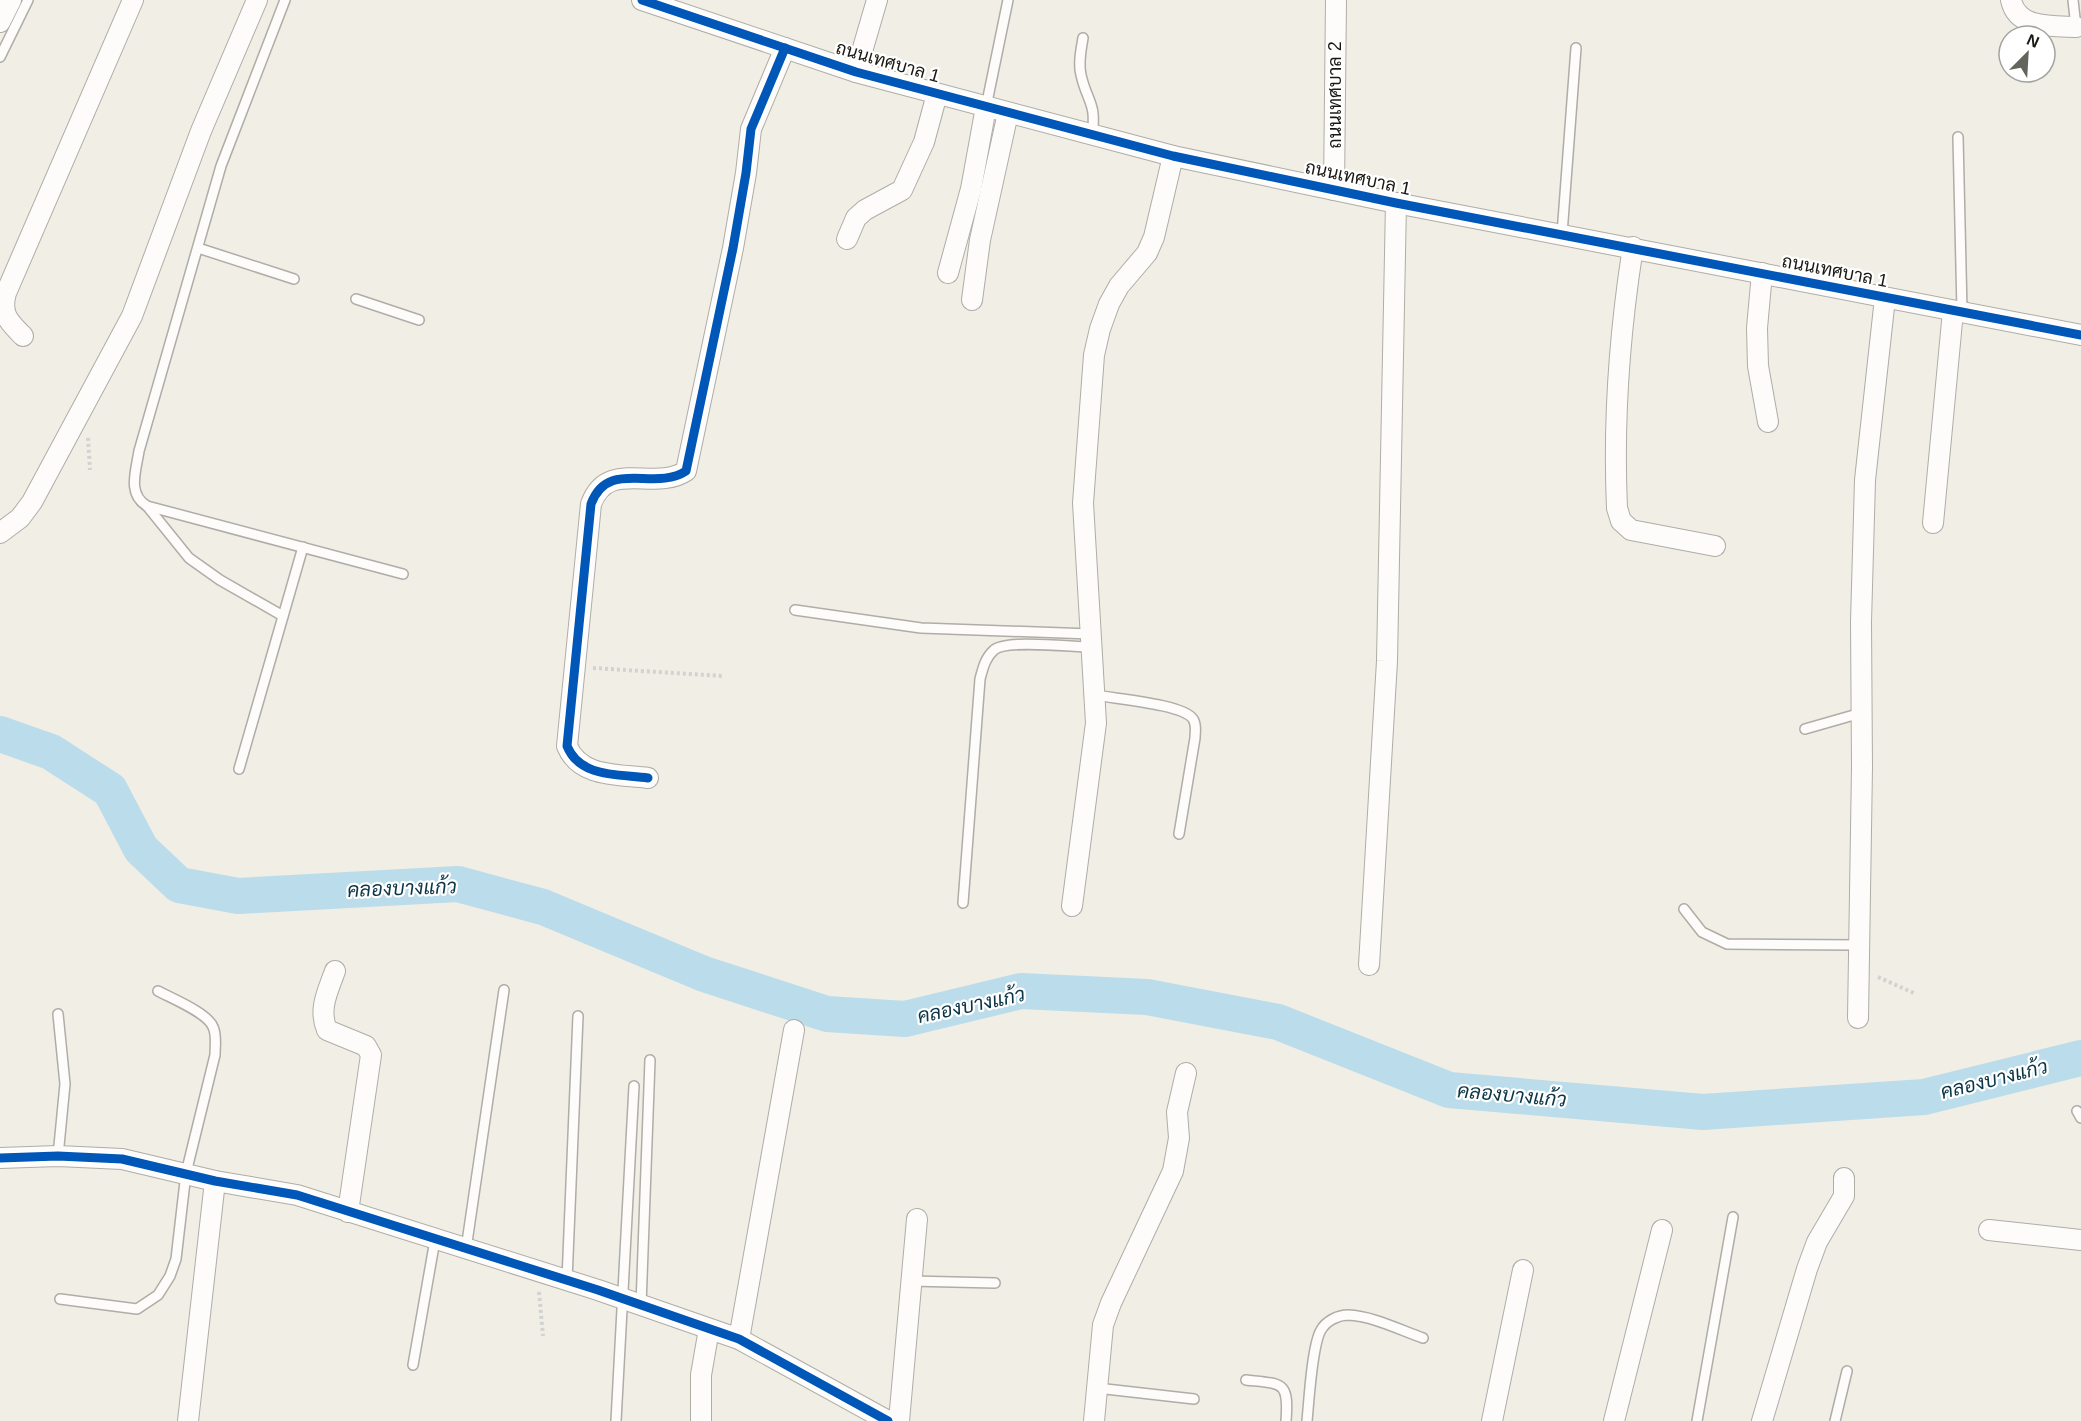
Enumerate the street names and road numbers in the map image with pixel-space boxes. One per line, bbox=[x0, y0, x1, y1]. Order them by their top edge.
street label: ถนนเทศบาล 1 bbox=[834, 38, 942, 86]
street label: ถนนเทศบาล 2 bbox=[1325, 41, 1345, 149]
street label: ถนนเทศบาล 1 bbox=[1303, 157, 1413, 199]
street label: ถนนเทศบาล 1 bbox=[1780, 251, 1890, 291]

